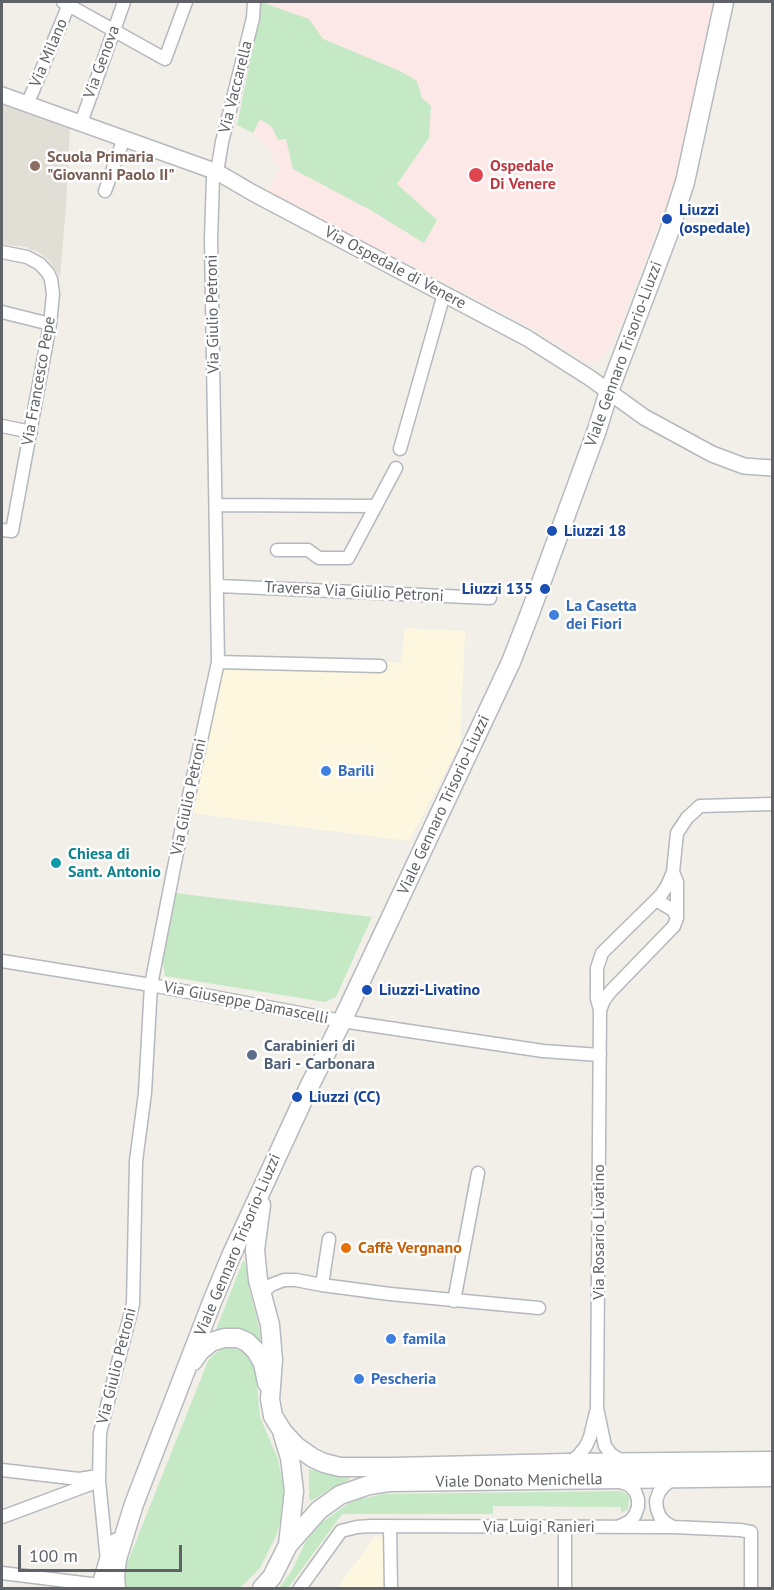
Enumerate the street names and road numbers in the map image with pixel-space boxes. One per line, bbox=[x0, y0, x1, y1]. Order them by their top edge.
street label: Via Milano bbox=[26, 16, 72, 90]
street label: Via Genova bbox=[80, 23, 124, 101]
street label: Via Vaccarella bbox=[215, 39, 257, 135]
street label: Via Ospedale di Venere bbox=[321, 223, 469, 313]
street label: Via Giulio Petroni bbox=[202, 254, 224, 374]
street label: Viale Gennaro Trisorio-Liuzzi bbox=[581, 259, 667, 449]
street label: Via Francesco Pepe bbox=[18, 315, 60, 447]
street label: Traversa Via Giulio Petroni bbox=[264, 578, 444, 606]
street label: Viale Gennaro Trisorio-Liuzzi bbox=[394, 712, 494, 898]
street label: Via Giulio Petroni bbox=[167, 737, 211, 857]
street label: Via Giuseppe Damascelli bbox=[162, 978, 330, 1028]
street label: Viale Gennaro Trisorio-Liuzzi bbox=[191, 1151, 285, 1339]
street label: Via Rosario Livatino bbox=[589, 1164, 609, 1300]
street label: Via Giulio Petroni bbox=[93, 1306, 141, 1426]
street label: Viale Donato Menichella bbox=[435, 1470, 603, 1492]
street label: Via Luigi Ranieri bbox=[483, 1517, 595, 1537]

